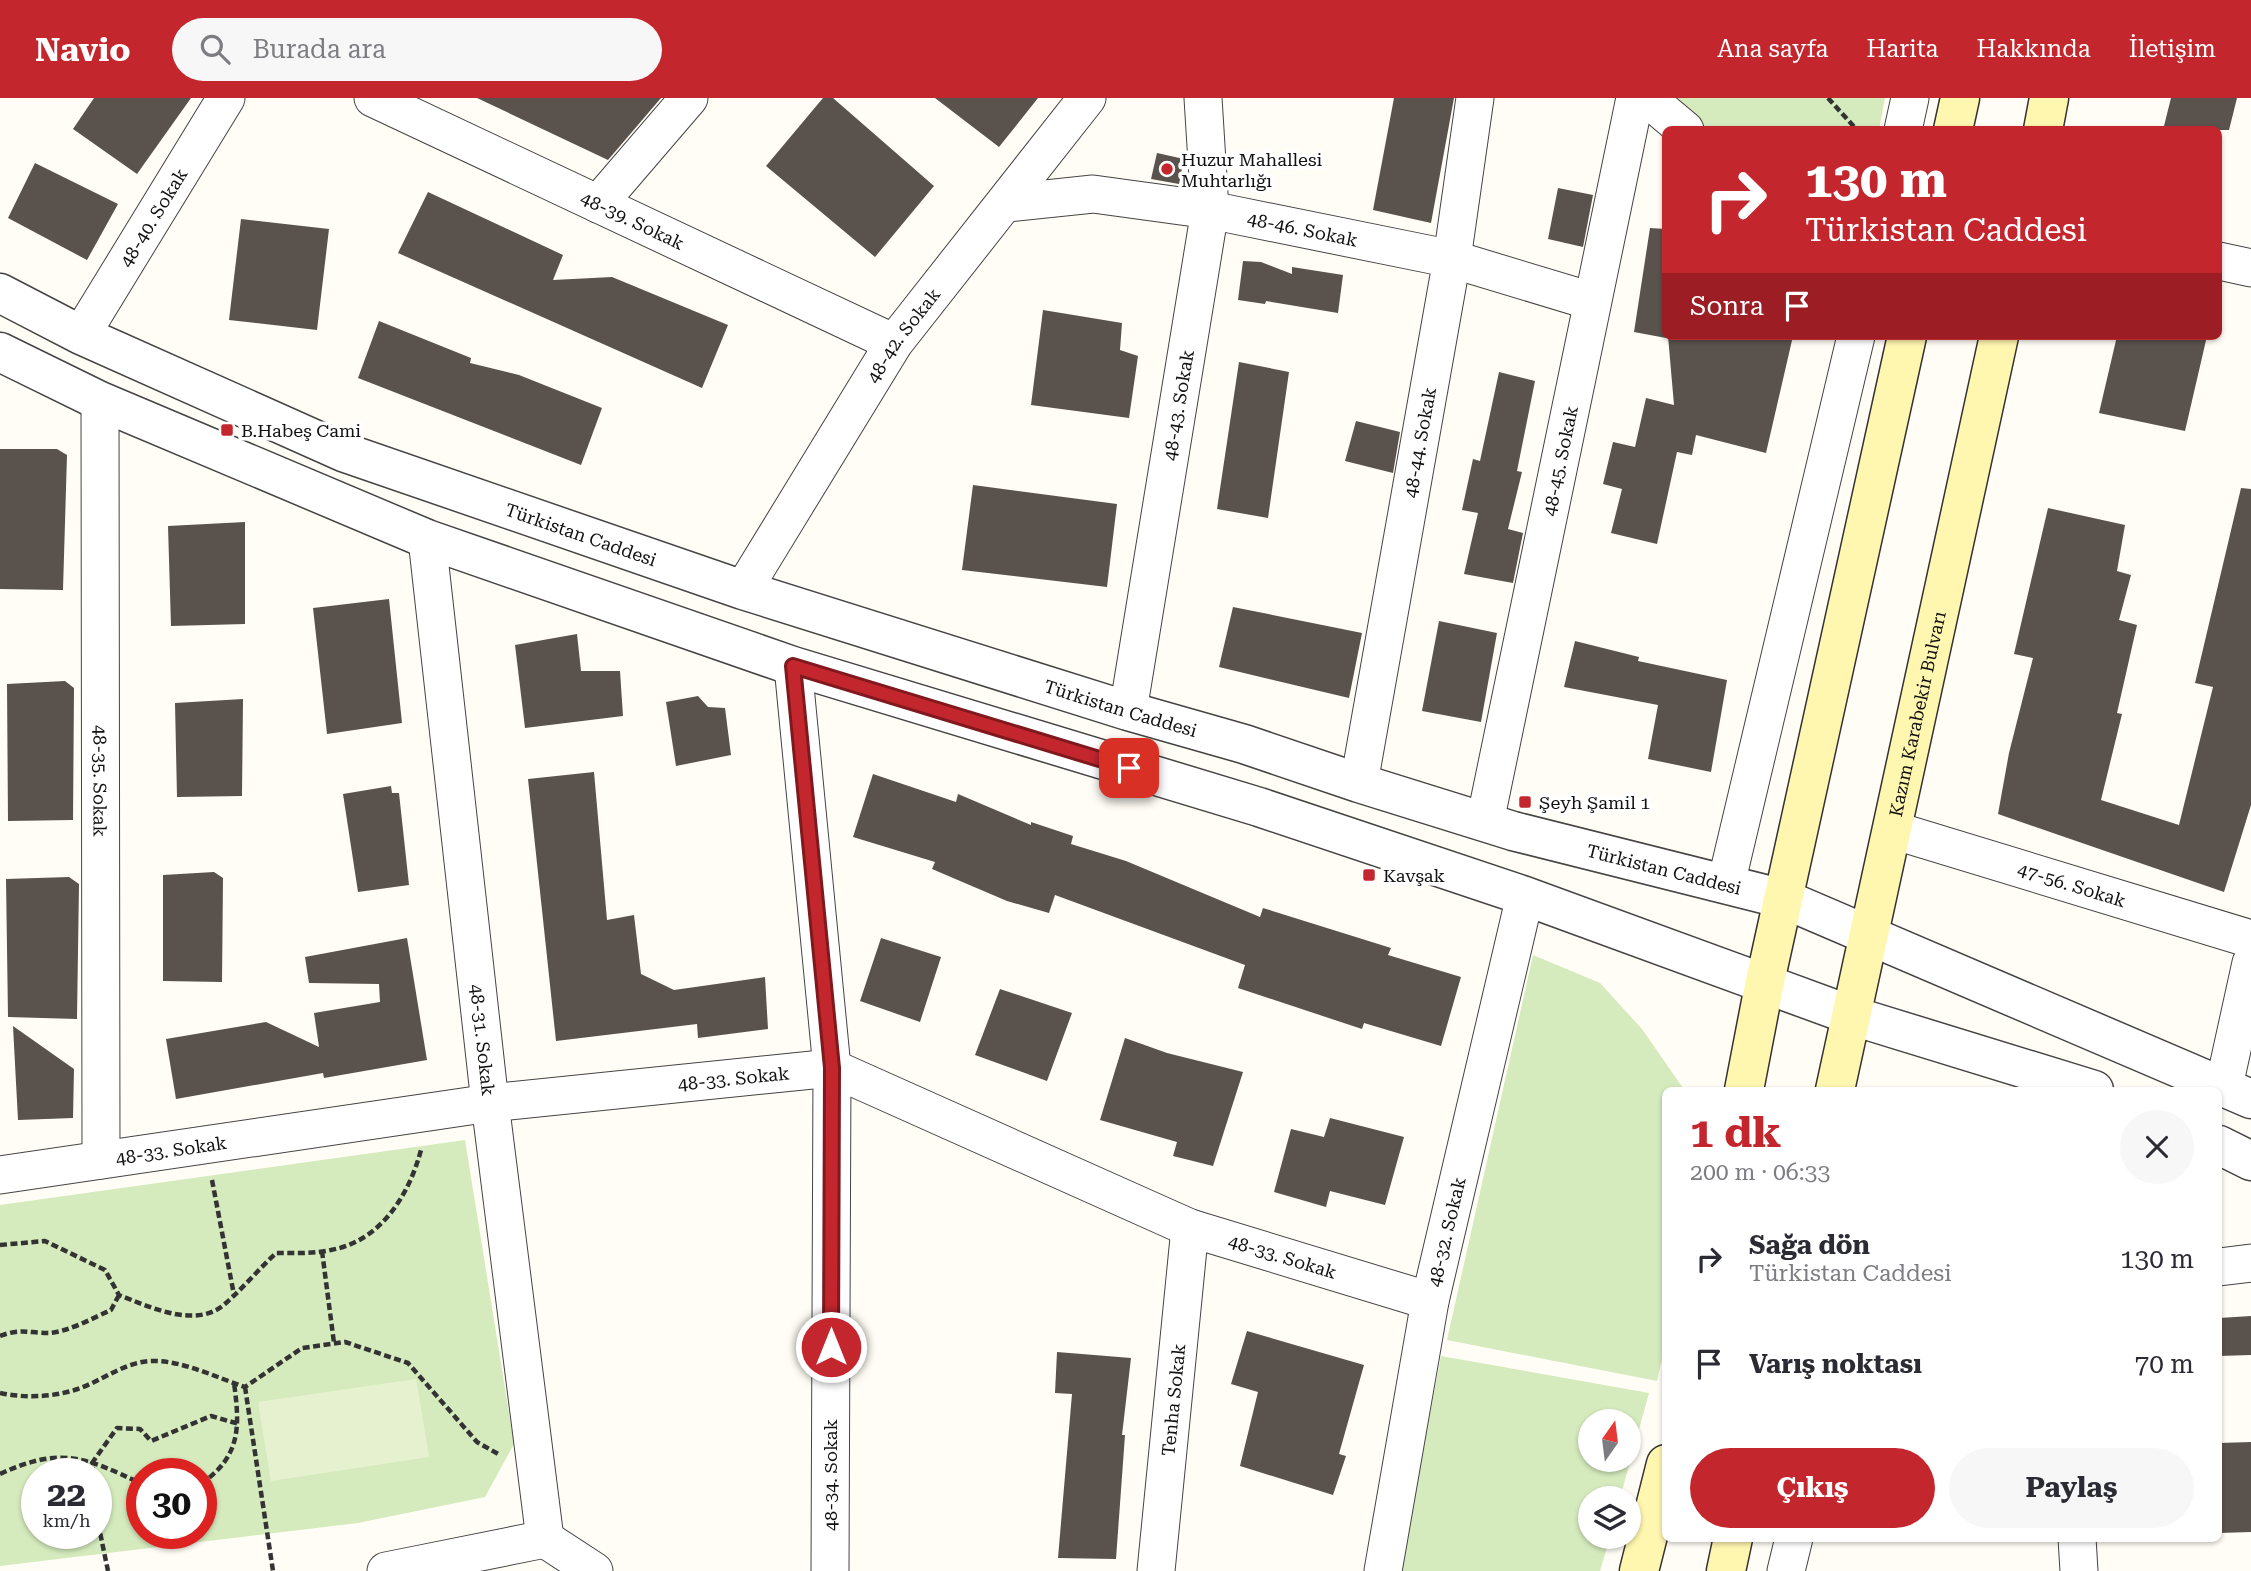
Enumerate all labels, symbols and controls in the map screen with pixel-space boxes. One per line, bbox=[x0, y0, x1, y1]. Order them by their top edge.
search box bbox=[172, 18, 662, 81]
text: Navio bbox=[35, 30, 130, 69]
icon: search bbox=[196, 30, 234, 68]
text: Burada ara bbox=[252, 34, 386, 64]
text: Ana sayfa bbox=[1717, 35, 1828, 63]
text: Harita bbox=[1866, 35, 1939, 63]
text: Hakkında bbox=[1977, 35, 2091, 63]
text: İletişim bbox=[2129, 35, 2216, 63]
place label: Huzur Mahallesi Muhtarlığı bbox=[1181, 149, 1322, 191]
text: 130 m bbox=[1805, 152, 1947, 209]
icon: right bbox=[1690, 154, 1781, 245]
marker: Huzur Mahallesi Muhtarlığı bbox=[1159, 161, 1175, 177]
street label: 48-40. Sokak bbox=[115, 164, 191, 271]
street label: 48-39. Sokak bbox=[578, 187, 688, 253]
street label: 48-46. Sokak bbox=[1246, 207, 1360, 250]
text: Türkistan Caddesi bbox=[1805, 211, 2087, 249]
street label: 48-42. Sokak bbox=[862, 283, 944, 386]
icon: arrive bbox=[1778, 287, 1816, 325]
text: Sonra bbox=[1690, 291, 1764, 321]
street label: 48-43. Sokak bbox=[1159, 348, 1197, 462]
street label: 48-44. Sokak bbox=[1399, 385, 1440, 499]
street label: 48-45. Sokak bbox=[1538, 404, 1582, 518]
place label: B.Habeş Cami bbox=[241, 420, 361, 441]
marker: B.Habeş Cami bbox=[219, 422, 235, 438]
street label: Türkistan Caddesi bbox=[503, 498, 660, 570]
street label: Kazım Karabekir Bulvarı bbox=[1884, 609, 1949, 818]
street label: Türkistan Caddesi bbox=[1042, 675, 1200, 741]
street label: 48-35. Sokak bbox=[90, 725, 111, 837]
pin bbox=[1099, 738, 1159, 798]
icon: arrive bbox=[1110, 749, 1148, 787]
place label: Şeyh Şamil 1 bbox=[1539, 792, 1650, 813]
marker: Şeyh Şamil 1 bbox=[1517, 794, 1533, 810]
street label: Türkistan Caddesi bbox=[1585, 839, 1744, 898]
street label: 47-56. Sokak bbox=[2015, 858, 2129, 911]
place label: Kavşak bbox=[1383, 865, 1445, 886]
marker: Kavşak bbox=[1361, 867, 1377, 883]
street label: 48-31. Sokak bbox=[466, 983, 500, 1097]
street label: 48-33. Sokak bbox=[677, 1062, 790, 1094]
text: 1 dk bbox=[1690, 1108, 1781, 1157]
button: close bbox=[2120, 1110, 2194, 1184]
street label: 48-33. Sokak bbox=[114, 1131, 228, 1168]
text: 200 m · 06:33 bbox=[1690, 1159, 1830, 1186]
street label: 48-32. Sokak bbox=[1423, 1175, 1469, 1289]
street label: 48-33. Sokak bbox=[1226, 1230, 1339, 1283]
text: Sağa dön bbox=[1749, 1230, 1870, 1260]
icon: right bbox=[1690, 1240, 1728, 1278]
text: 130 m bbox=[2120, 1244, 2194, 1274]
text: Türkistan Caddesi bbox=[1749, 1260, 1952, 1287]
position arrow bbox=[794, 1310, 868, 1384]
street label: Tenha Sokak bbox=[1157, 1343, 1189, 1457]
icon: arrive bbox=[1690, 1345, 1728, 1383]
text: Varış noktası bbox=[1749, 1349, 1922, 1379]
text: 70 m bbox=[2135, 1349, 2194, 1379]
north arrow bbox=[1578, 1409, 1642, 1472]
map controls bbox=[1578, 1409, 1641, 1549]
street label: 48-34. Sokak bbox=[820, 1419, 841, 1531]
button: Çıkış bbox=[1690, 1448, 1935, 1528]
button: Paylaş bbox=[1949, 1448, 2194, 1528]
speed limit sign: 30 bbox=[126, 1458, 217, 1549]
text: 22 bbox=[47, 1474, 86, 1515]
button: layers bbox=[1578, 1486, 1641, 1549]
text: km/h bbox=[42, 1510, 91, 1531]

